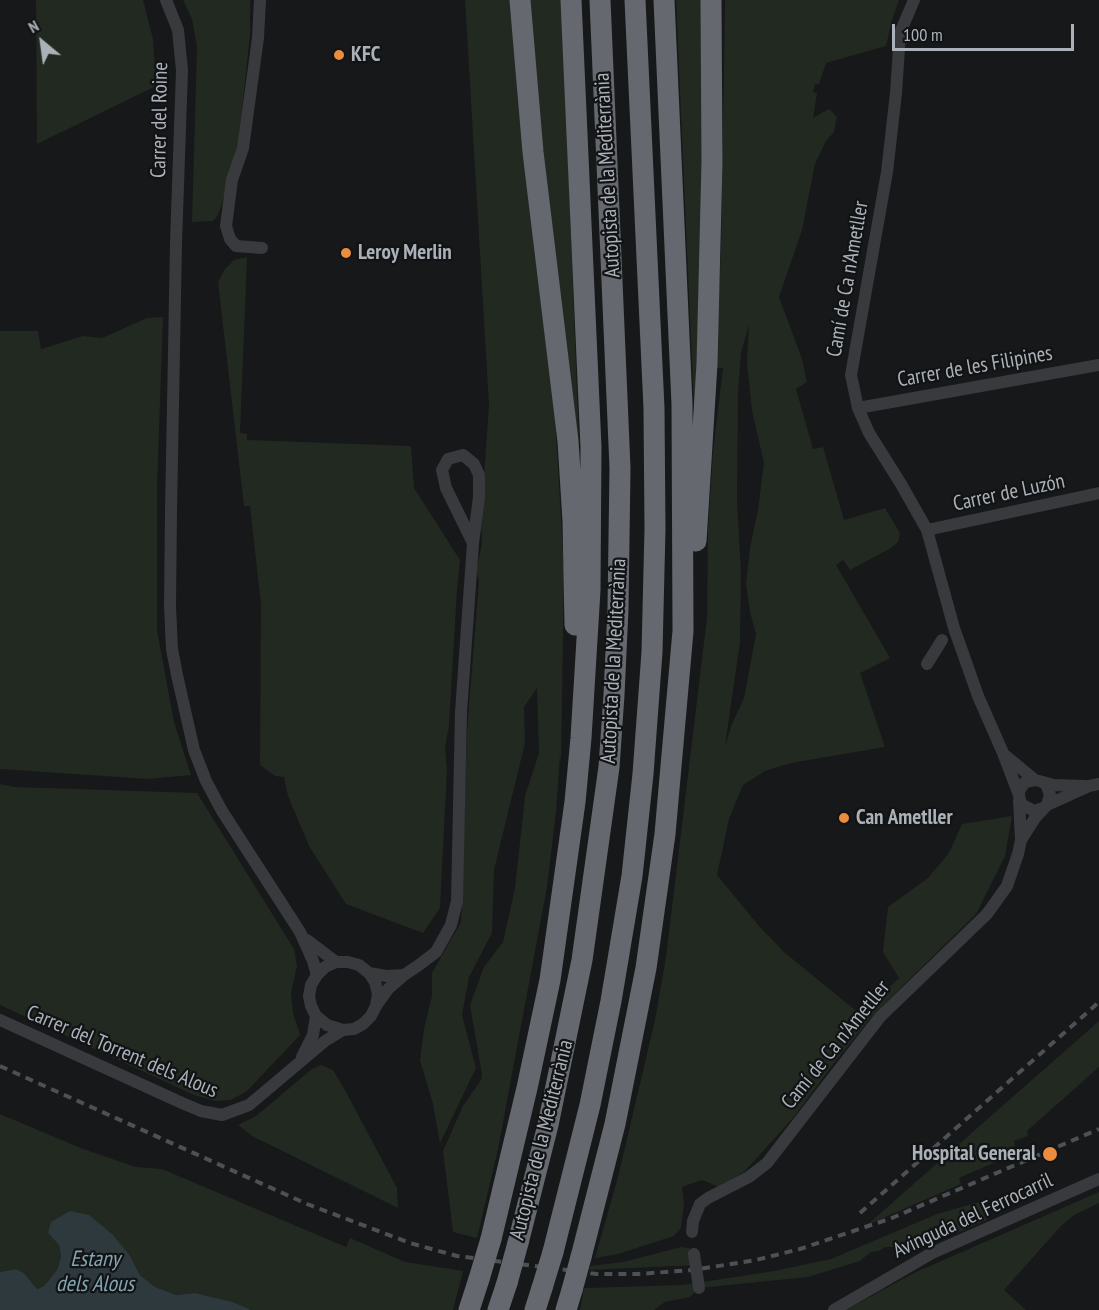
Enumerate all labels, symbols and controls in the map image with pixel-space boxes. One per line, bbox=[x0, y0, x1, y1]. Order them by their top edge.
north arrow bbox=[12, 12, 72, 72]
scale bar bbox=[895, 12, 1076, 50]
text: N bbox=[25, 15, 42, 37]
text: 100 m bbox=[903, 23, 943, 46]
place label: KFC bbox=[351, 42, 380, 68]
marker: KFC bbox=[332, 48, 346, 62]
street label: Carrer del Roine bbox=[146, 62, 174, 178]
street label: Autopista de la Mediterrània bbox=[590, 72, 626, 278]
street label: Camí de Ca n'Ametller bbox=[822, 199, 874, 359]
place label: Leroy Merlin bbox=[358, 240, 452, 266]
marker: Leroy Merlin bbox=[339, 246, 353, 260]
street label: Carrer de les Filipines bbox=[896, 341, 1054, 393]
street label: Carrer de Luzón bbox=[951, 469, 1067, 517]
street label: Autopista de la Mediterrània bbox=[596, 558, 632, 764]
place label: Can Ametller bbox=[856, 805, 953, 831]
marker: Can Ametller bbox=[837, 811, 851, 825]
street label: Camí de Ca n'Ametller bbox=[776, 976, 896, 1114]
street label: Carrer del Torrent dels Alous bbox=[23, 1000, 221, 1104]
street label: Autopista de la Mediterrània bbox=[505, 1037, 579, 1243]
place label: Hospital General bbox=[912, 1141, 1036, 1167]
marker: Hospital General bbox=[1041, 1145, 1059, 1163]
street label: Avinguda del Ferrocarril bbox=[889, 1168, 1057, 1264]
water label: Estany dels Alous bbox=[56, 1247, 134, 1298]

